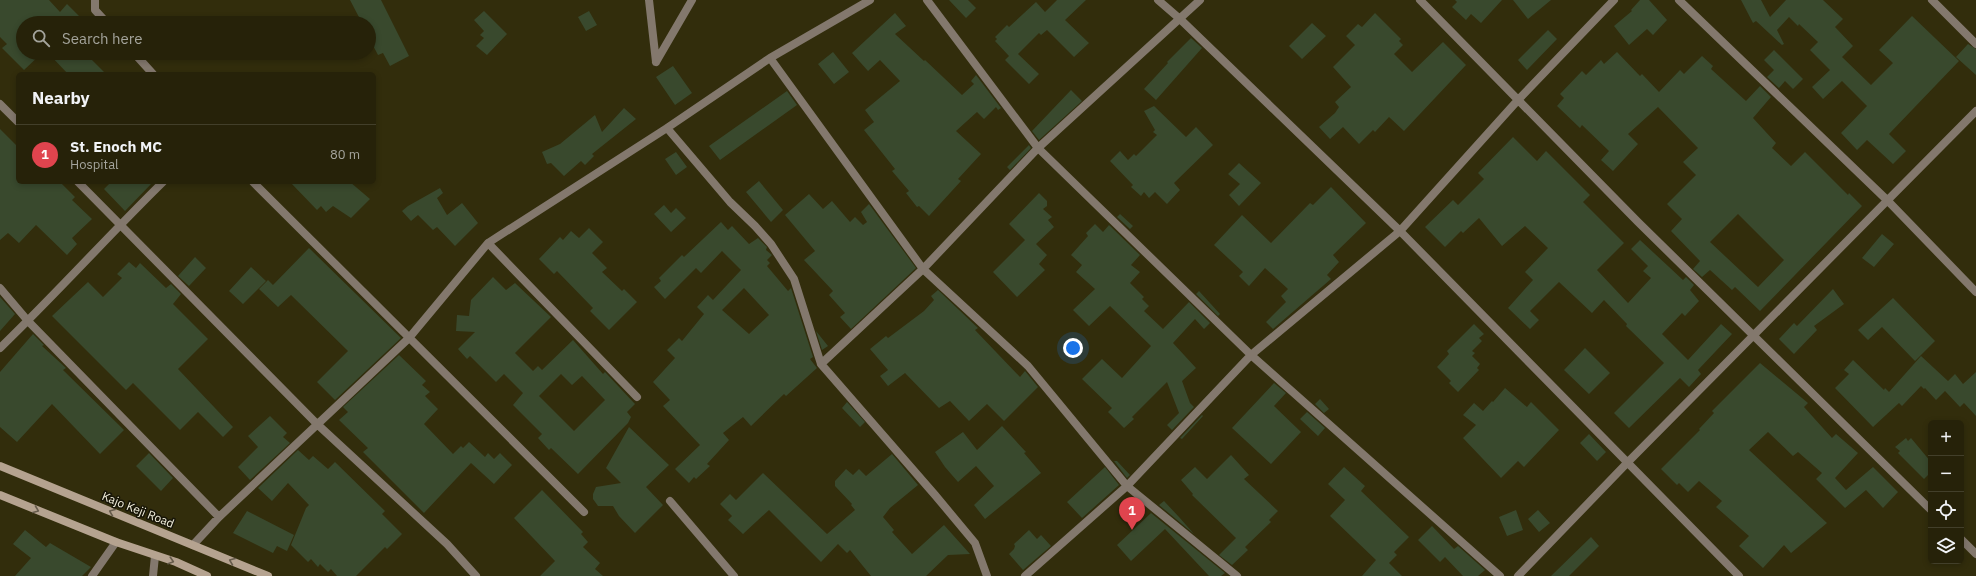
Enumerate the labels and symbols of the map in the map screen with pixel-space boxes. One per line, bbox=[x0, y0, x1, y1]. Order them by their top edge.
your location bbox=[1063, 338, 1083, 358]
street label: Kajo Keji Road bbox=[100, 488, 177, 531]
pin: 1 bbox=[1119, 497, 1145, 530]
one-way arrow bbox=[33, 505, 40, 513]
one-way arrow bbox=[108, 509, 116, 517]
one-way arrow bbox=[167, 556, 174, 565]
one-way arrow bbox=[228, 558, 235, 566]

